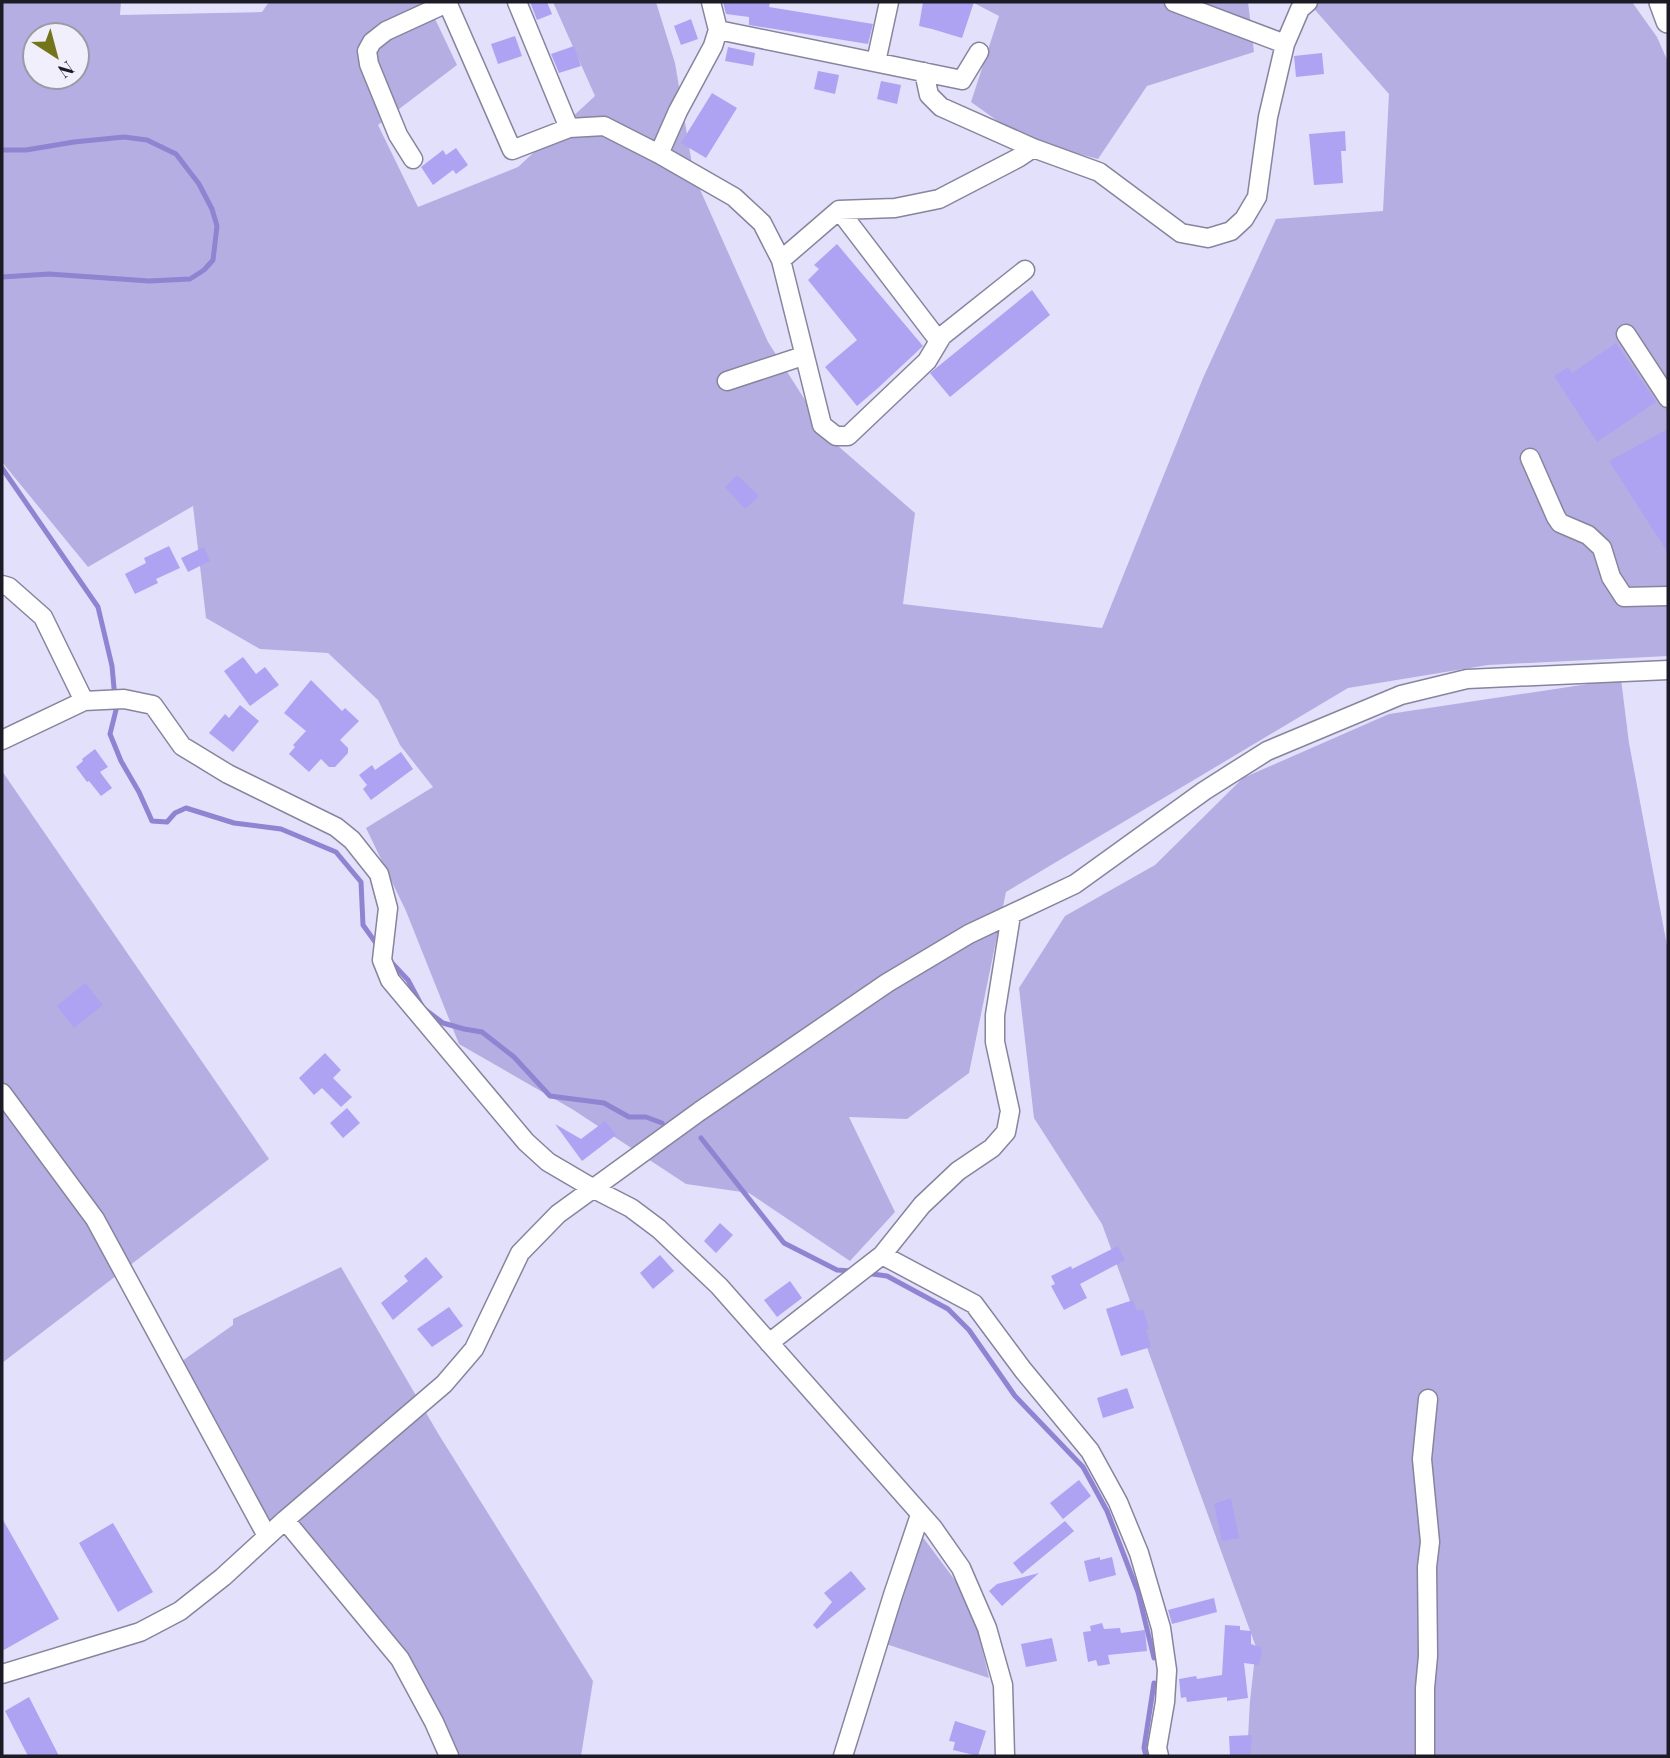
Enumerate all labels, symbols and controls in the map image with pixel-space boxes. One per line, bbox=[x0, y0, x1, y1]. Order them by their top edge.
north arrow bbox=[21, 21, 91, 91]
text: N bbox=[53, 56, 80, 85]

